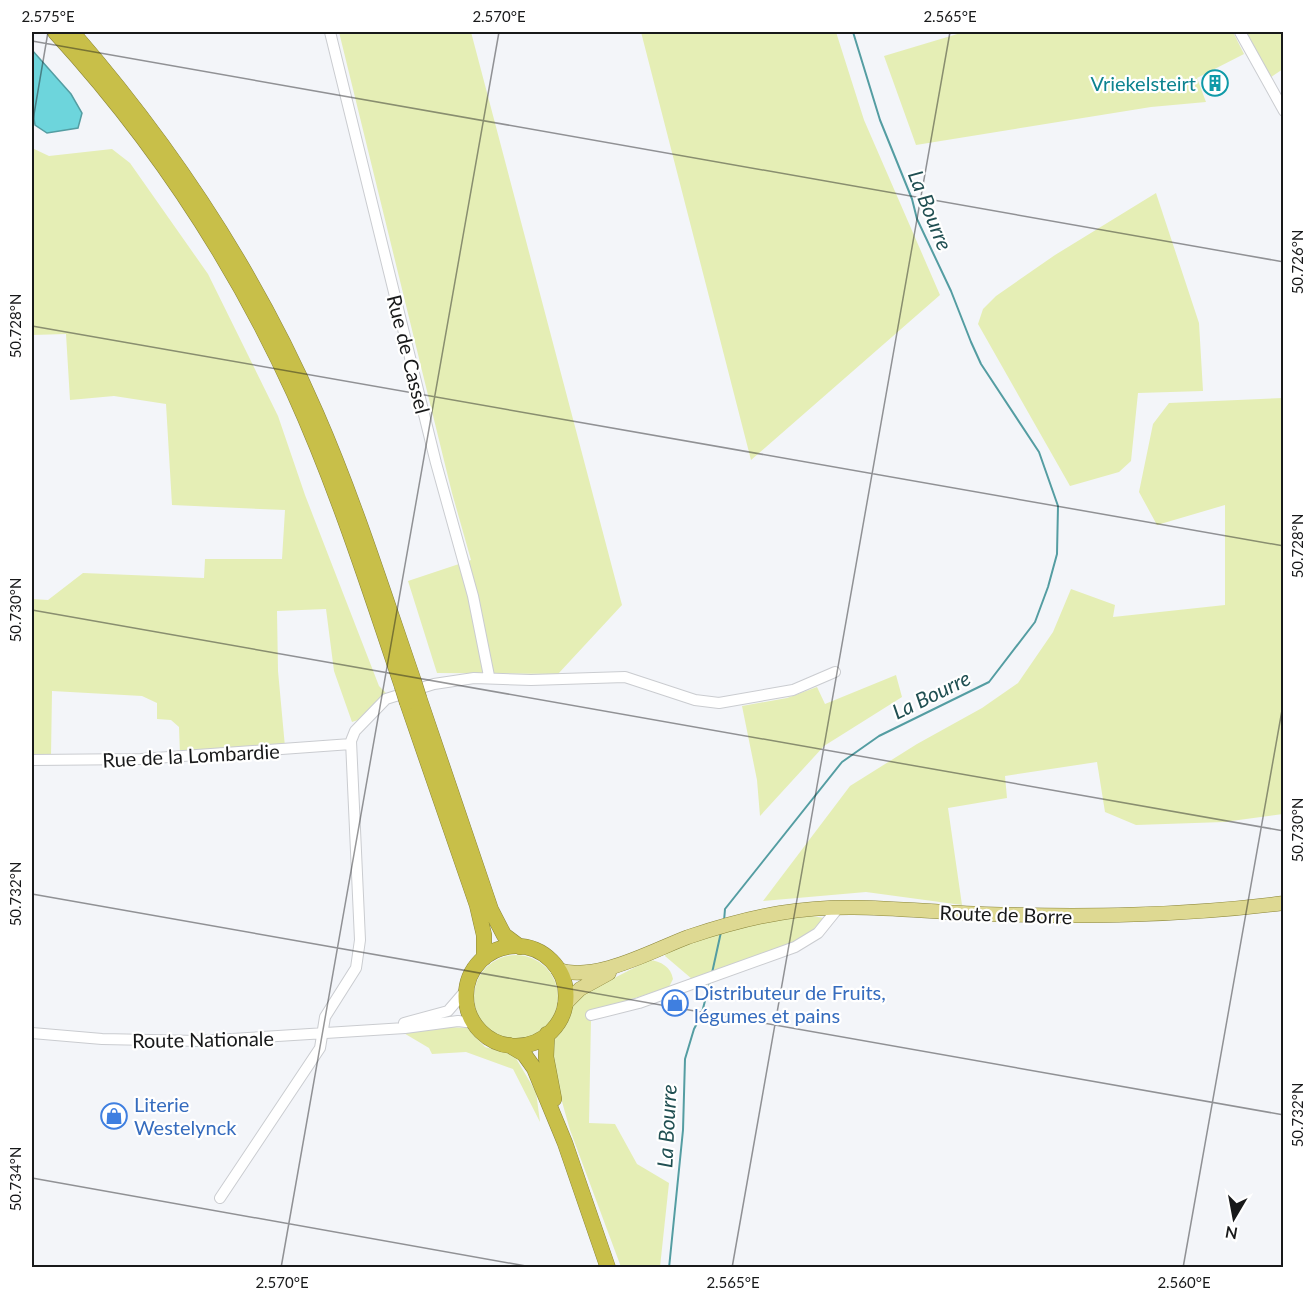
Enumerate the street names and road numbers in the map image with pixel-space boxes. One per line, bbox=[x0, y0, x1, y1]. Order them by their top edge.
street label: Rue de Cassel bbox=[383, 292, 435, 416]
street label: Rue de la Lombardie bbox=[102, 738, 280, 772]
street label: Route de Borre bbox=[939, 900, 1073, 928]
street label: Route Nationale bbox=[132, 1026, 274, 1052]

